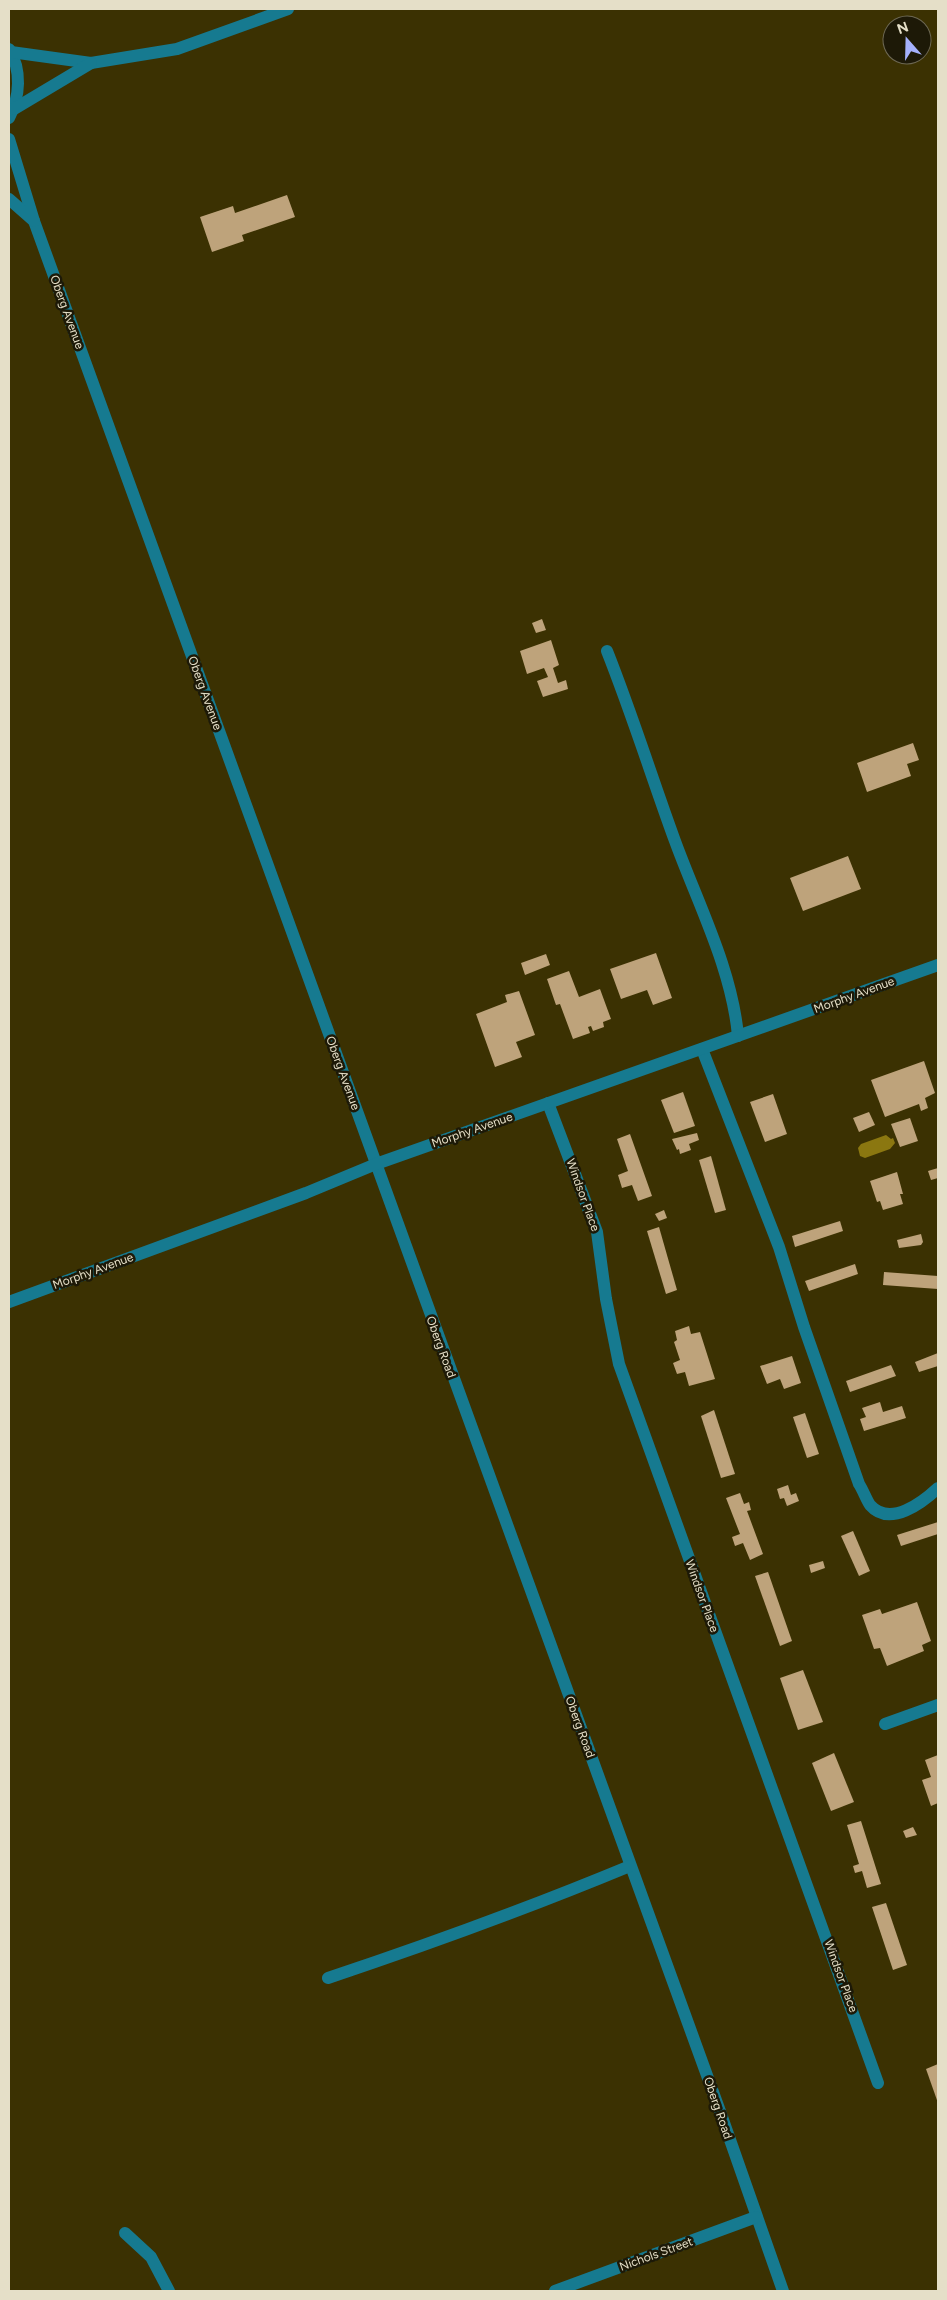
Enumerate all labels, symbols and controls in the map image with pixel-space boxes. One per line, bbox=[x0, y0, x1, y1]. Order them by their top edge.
north arrow bbox=[882, 15, 932, 65]
text: N bbox=[895, 18, 911, 38]
street label: Oberg Avenue bbox=[47, 273, 87, 351]
street label: Oberg Avenue bbox=[185, 654, 225, 732]
street label: Morphy Avenue bbox=[812, 974, 897, 1016]
street label: Oberg Avenue bbox=[323, 1034, 363, 1112]
street label: Morphy Avenue bbox=[430, 1109, 515, 1150]
street label: Windsor Place bbox=[563, 1157, 603, 1234]
street label: Morphy Avenue bbox=[51, 1250, 136, 1292]
street label: Oberg Road bbox=[423, 1314, 459, 1380]
street label: Windsor Place bbox=[682, 1558, 722, 1635]
street label: Oberg Road bbox=[562, 1694, 598, 1760]
street label: Windsor Place bbox=[821, 1938, 861, 2015]
street label: Oberg Road bbox=[701, 2075, 735, 2141]
street label: Nichols Street bbox=[617, 2234, 695, 2274]

